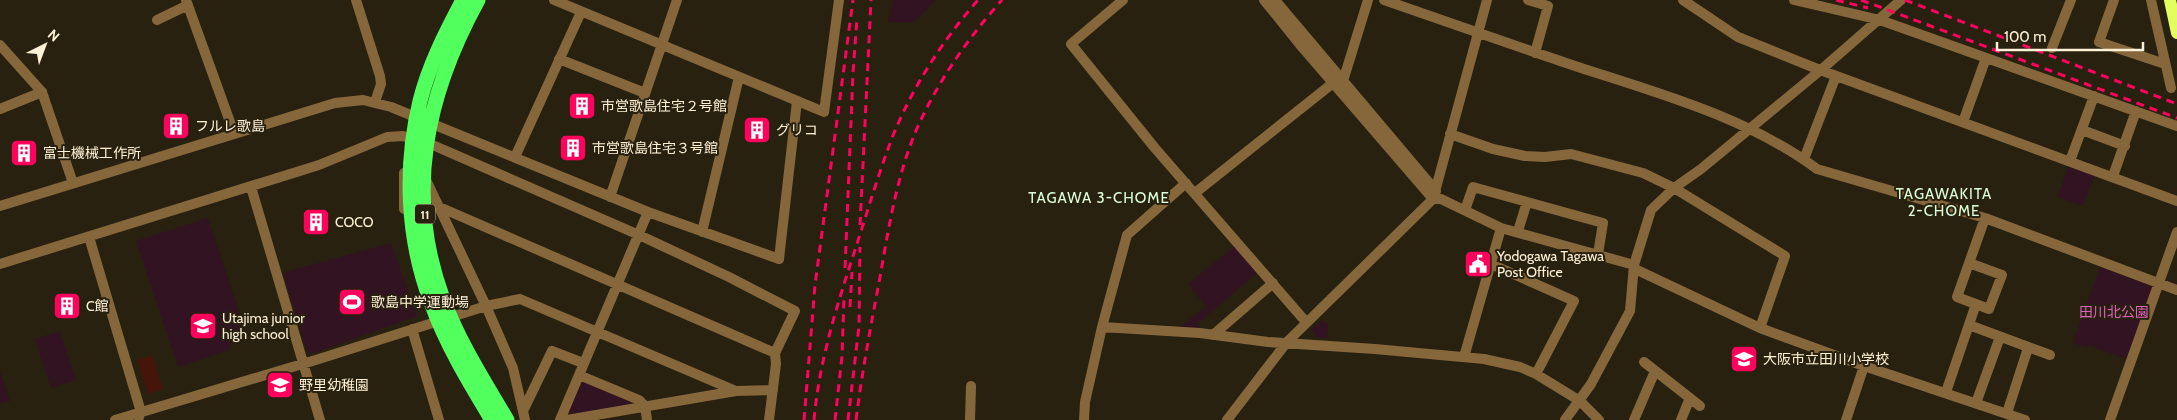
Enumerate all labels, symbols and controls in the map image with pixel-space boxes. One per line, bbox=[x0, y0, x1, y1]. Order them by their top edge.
north arrow bbox=[20, 20, 70, 70]
scale bar bbox=[1997, 20, 2143, 52]
text: N bbox=[44, 25, 63, 45]
text: 100 m bbox=[2004, 28, 2046, 46]
building icon: 市営歌島住宅２号館 bbox=[567, 91, 597, 121]
place label: 市営歌島住宅２号館 bbox=[601, 97, 727, 115]
building icon: フルレ歌島 bbox=[161, 111, 191, 141]
building icon: グリコ bbox=[742, 115, 772, 145]
place label: フルレ歌島 bbox=[195, 117, 265, 135]
place label: グリコ bbox=[776, 121, 818, 139]
building icon: 市営歌島住宅３号館 bbox=[558, 133, 588, 163]
building icon: 富士機械工作所 bbox=[9, 138, 39, 168]
place label: 市営歌島住宅３号館 bbox=[592, 139, 718, 157]
place label: 富士機械工作所 bbox=[43, 144, 141, 162]
district label: TAGAWAKITA 2-CHOME bbox=[1896, 185, 1992, 220]
district label: TAGAWA 3-CHOME bbox=[1028, 189, 1170, 207]
road number: 11 bbox=[415, 204, 435, 223]
building icon: COCO bbox=[301, 207, 331, 237]
place label: COCO bbox=[335, 213, 374, 231]
place label: Yodogawa Tagawa Post Office bbox=[1496, 247, 1604, 281]
public building icon: Yodogawa Tagawa Post Office bbox=[1463, 249, 1493, 279]
sports icon: 歌島中学運動場 bbox=[337, 287, 367, 317]
building icon: C館 bbox=[52, 291, 82, 321]
place label: 歌島中学運動場 bbox=[371, 293, 469, 311]
place label: C館 bbox=[86, 297, 109, 315]
park label: 田川北公園 bbox=[2079, 303, 2149, 321]
place label: Utajima junior high school bbox=[222, 309, 305, 343]
school or university icon: Utajima junior high school bbox=[188, 311, 218, 341]
school or university icon: 大阪市立田川小学校 bbox=[1729, 344, 1759, 374]
place label: 大阪市立田川小学校 bbox=[1763, 350, 1889, 368]
school or university icon: 野里幼稚園 bbox=[265, 370, 295, 400]
place label: 野里幼稚園 bbox=[299, 376, 369, 394]

